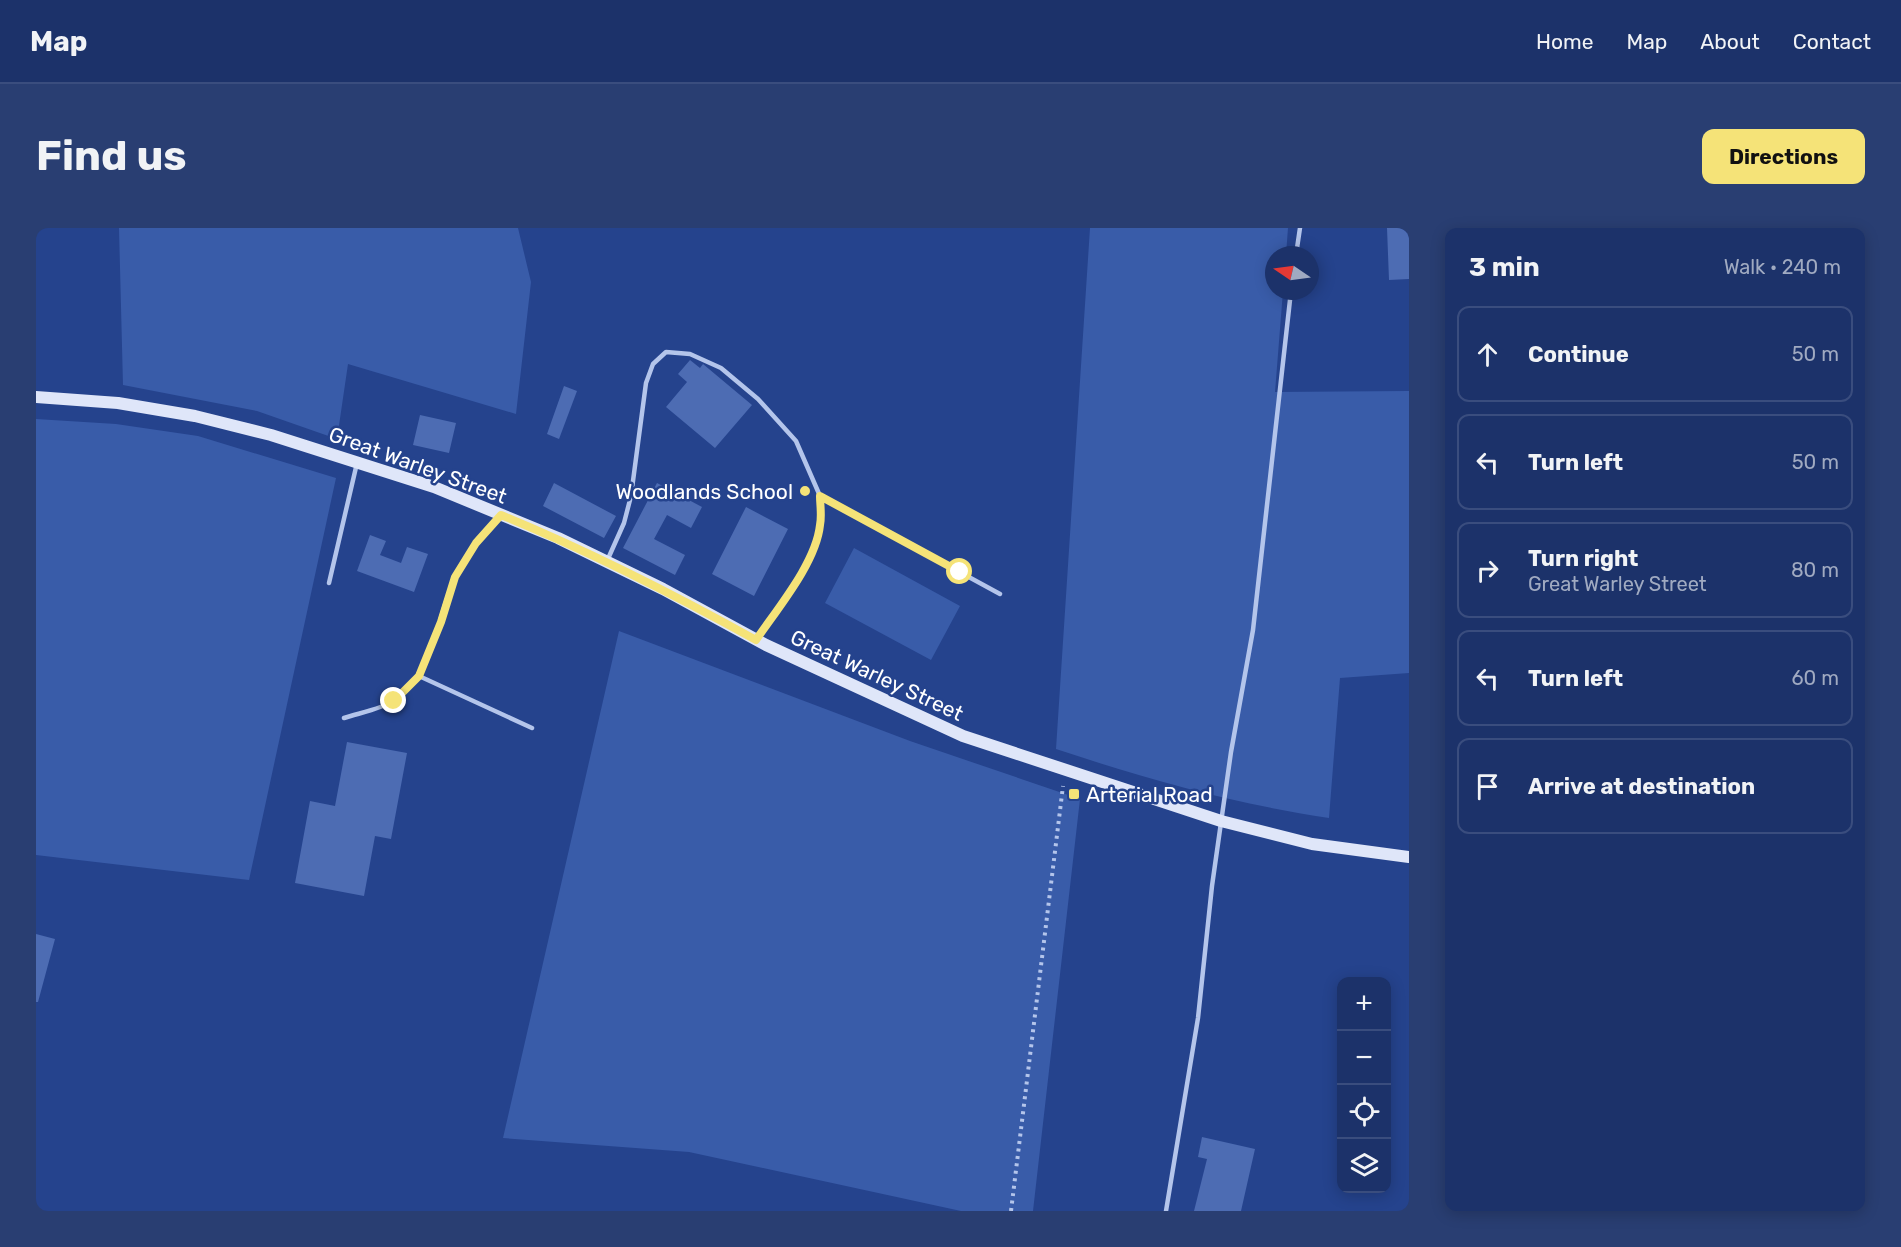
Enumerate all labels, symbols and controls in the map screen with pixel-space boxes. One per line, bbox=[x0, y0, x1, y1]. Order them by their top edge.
text: Map bbox=[30, 25, 87, 58]
text: Home bbox=[1536, 29, 1593, 54]
text: Map bbox=[1626, 29, 1667, 54]
text: About bbox=[1700, 29, 1760, 54]
text: Contact bbox=[1793, 29, 1871, 54]
button: Directions bbox=[1702, 129, 1865, 184]
text: Find us bbox=[36, 131, 187, 181]
north arrow bbox=[1265, 246, 1319, 300]
text: 3 min bbox=[1469, 252, 1540, 283]
text: Walk · 240 m bbox=[1724, 255, 1841, 279]
icon: ahead bbox=[1471, 338, 1504, 371]
text: Continue bbox=[1528, 341, 1629, 368]
text: 50 m bbox=[1792, 342, 1839, 366]
street label: Great Warley Street bbox=[326, 421, 510, 509]
icon: left bbox=[1471, 446, 1504, 479]
text: Turn left bbox=[1528, 449, 1623, 476]
text: 50 m bbox=[1792, 450, 1839, 474]
place label: Woodlands School bbox=[616, 479, 793, 504]
marker: Woodlands School bbox=[798, 484, 812, 498]
text: Turn right bbox=[1528, 545, 1638, 572]
icon: right bbox=[1471, 554, 1504, 587]
route start bbox=[946, 558, 972, 584]
text: 80 m bbox=[1791, 558, 1839, 582]
text: Great Warley Street bbox=[1528, 572, 1707, 596]
street label: Great Warley Street bbox=[787, 624, 967, 726]
icon: left bbox=[1471, 662, 1504, 695]
text: Turn left bbox=[1528, 665, 1623, 692]
text: 60 m bbox=[1792, 666, 1839, 690]
route end bbox=[380, 687, 406, 713]
icon: arrive bbox=[1471, 770, 1504, 803]
text: Arrive at destination bbox=[1528, 773, 1755, 800]
place label: Arterial Road bbox=[1086, 782, 1213, 807]
marker: Arterial Road bbox=[1067, 787, 1081, 801]
map controls bbox=[1337, 977, 1391, 1193]
button: + bbox=[1337, 977, 1391, 1031]
button: − bbox=[1337, 1031, 1391, 1085]
button: locate bbox=[1337, 1085, 1391, 1139]
button: layers bbox=[1337, 1139, 1391, 1193]

